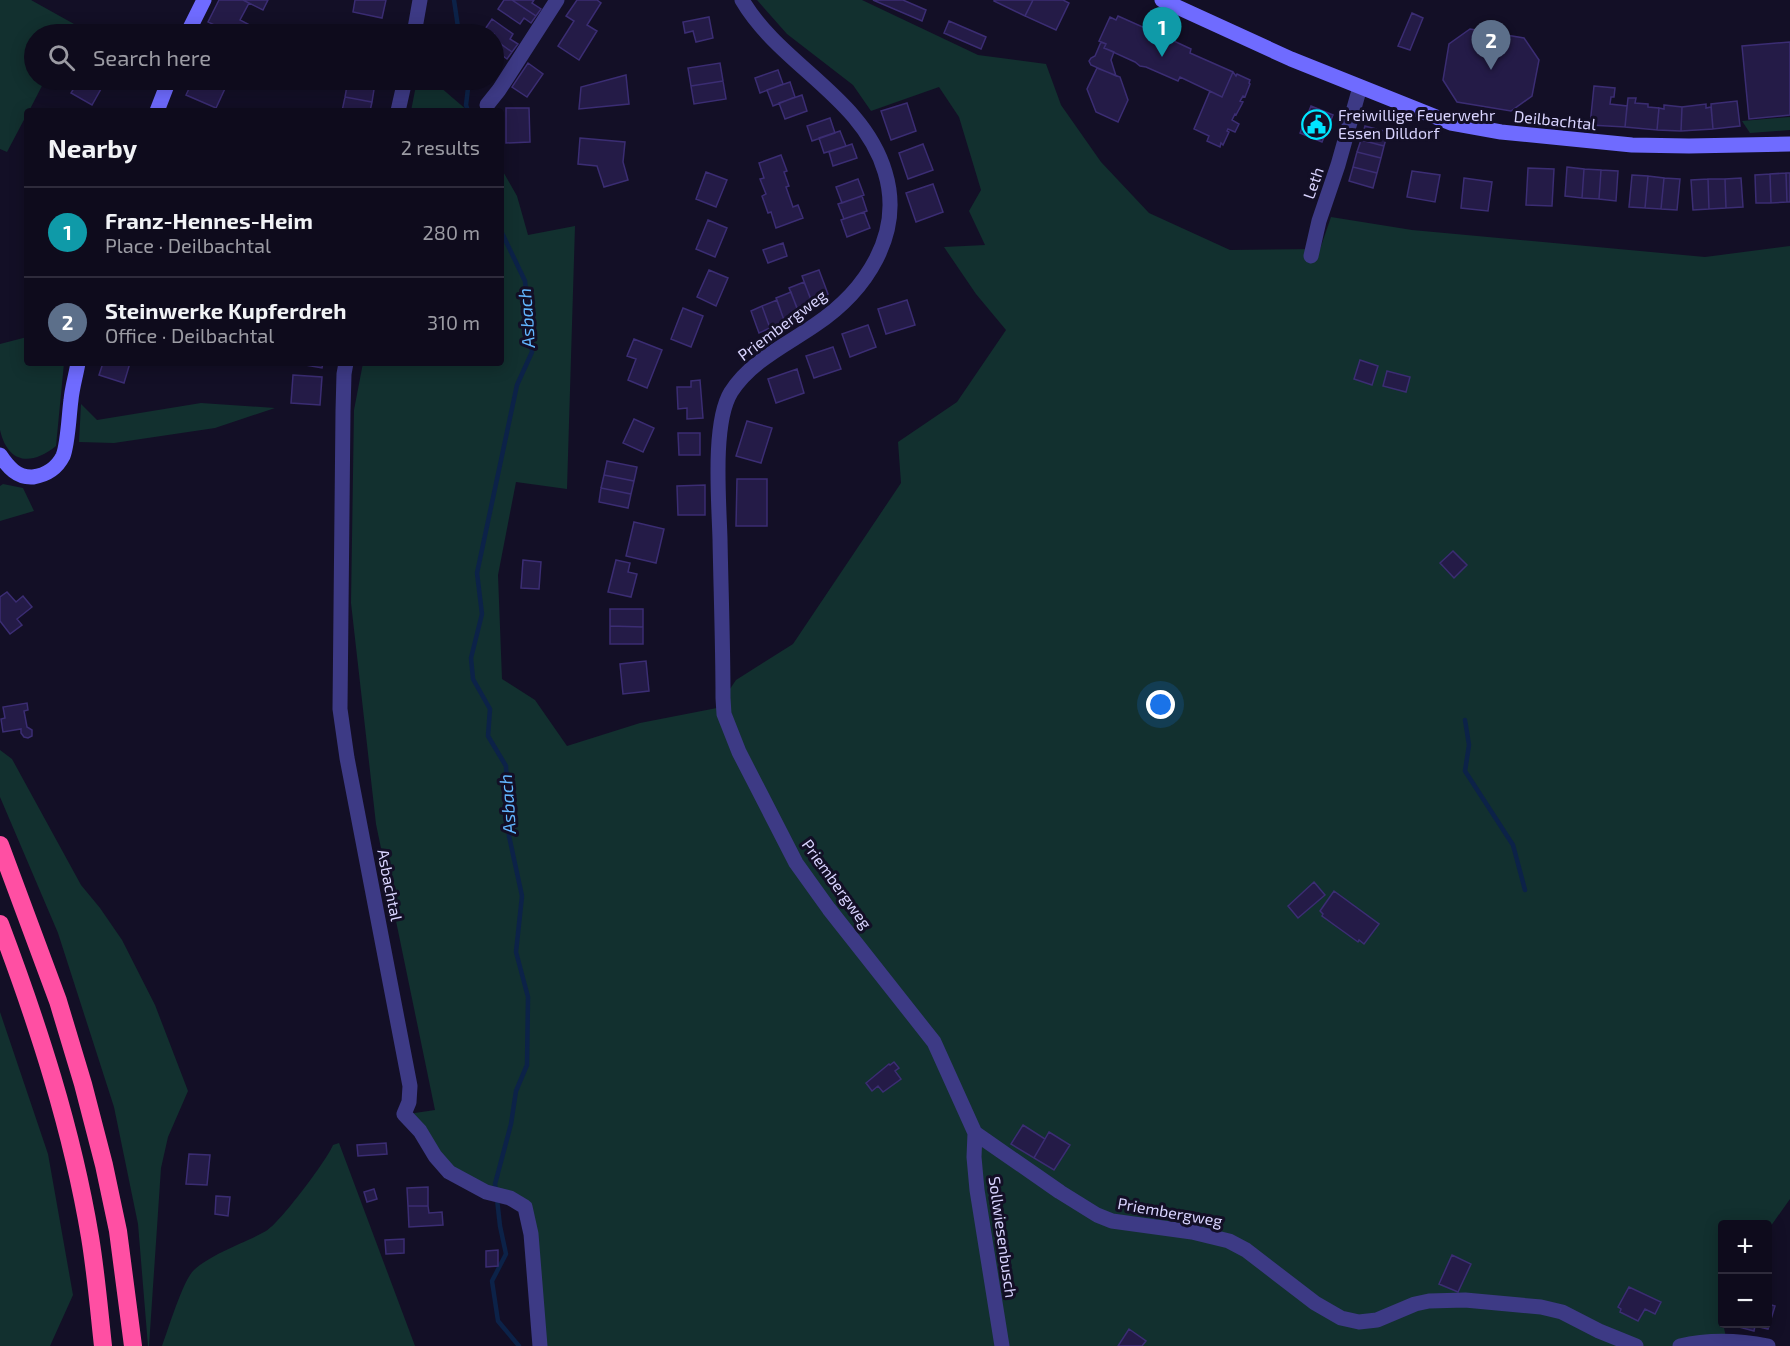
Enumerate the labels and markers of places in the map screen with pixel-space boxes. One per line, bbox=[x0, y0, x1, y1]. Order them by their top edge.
pin: 1 bbox=[1142, 8, 1182, 57]
pin: 2 bbox=[1472, 20, 1510, 70]
place label: Freiwillige Feuerwehr Essen Dilldorf bbox=[1338, 105, 1496, 142]
public building icon: Freiwillige Feuerwehr Essen Dilldorf bbox=[1301, 108, 1333, 140]

